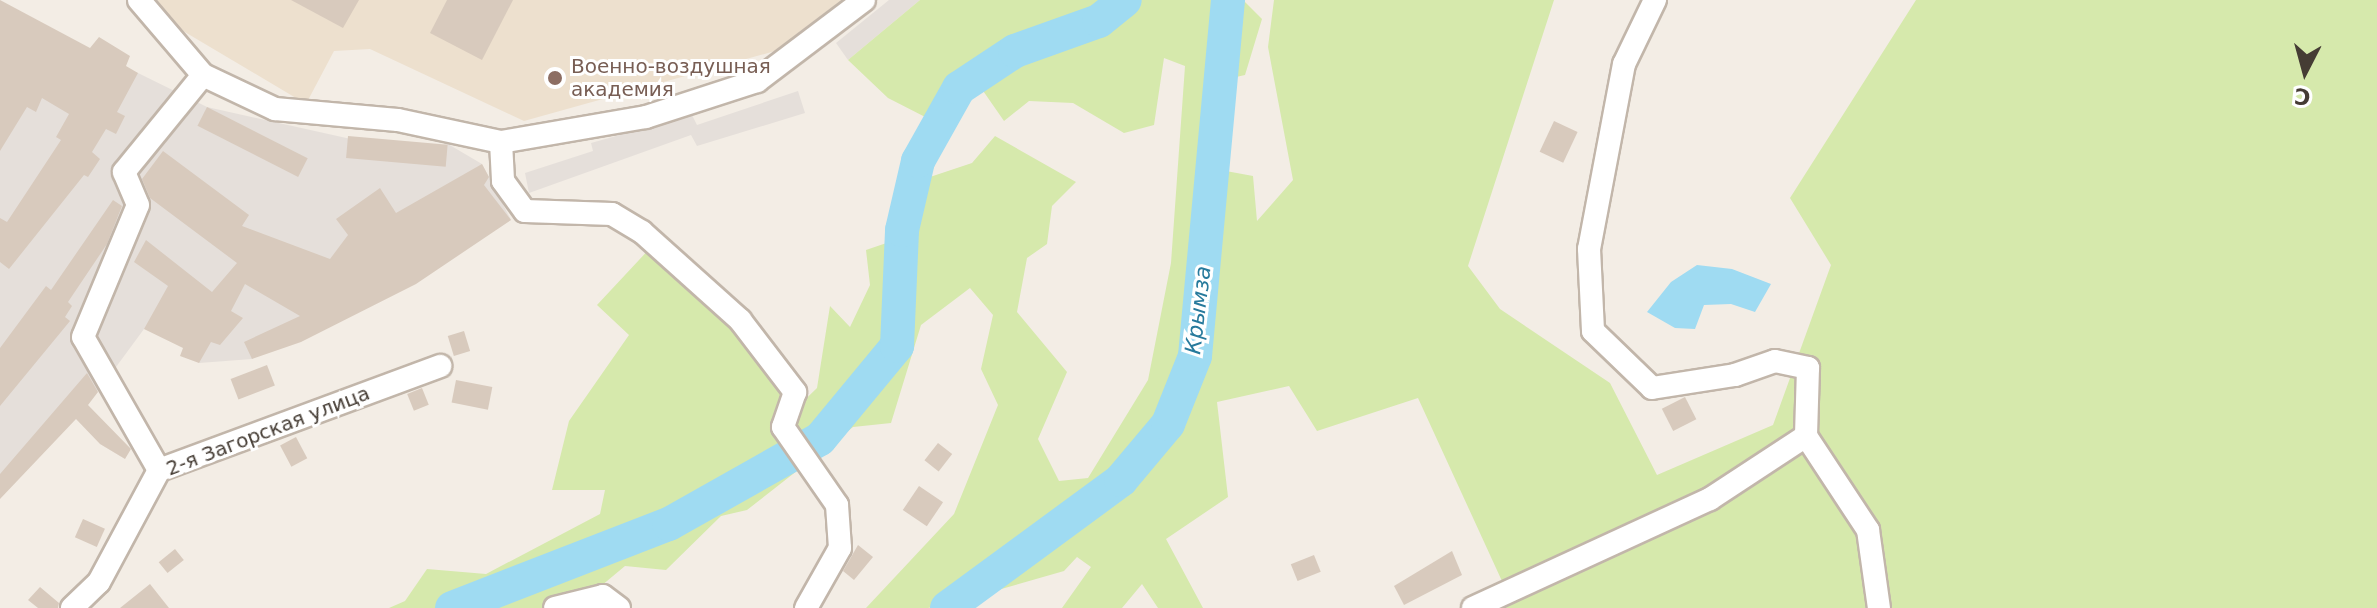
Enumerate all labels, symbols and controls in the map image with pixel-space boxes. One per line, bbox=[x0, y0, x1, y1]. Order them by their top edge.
north arrow bbox=[2265, 32, 2345, 112]
place label: Военно-воздушная академия bbox=[571, 54, 771, 101]
marker: Военно-воздушная академия bbox=[546, 69, 564, 87]
text: С bbox=[2293, 83, 2312, 110]
water label: Крымза bbox=[1179, 264, 1217, 356]
street label: 2-я Загорская улица bbox=[163, 381, 373, 481]

